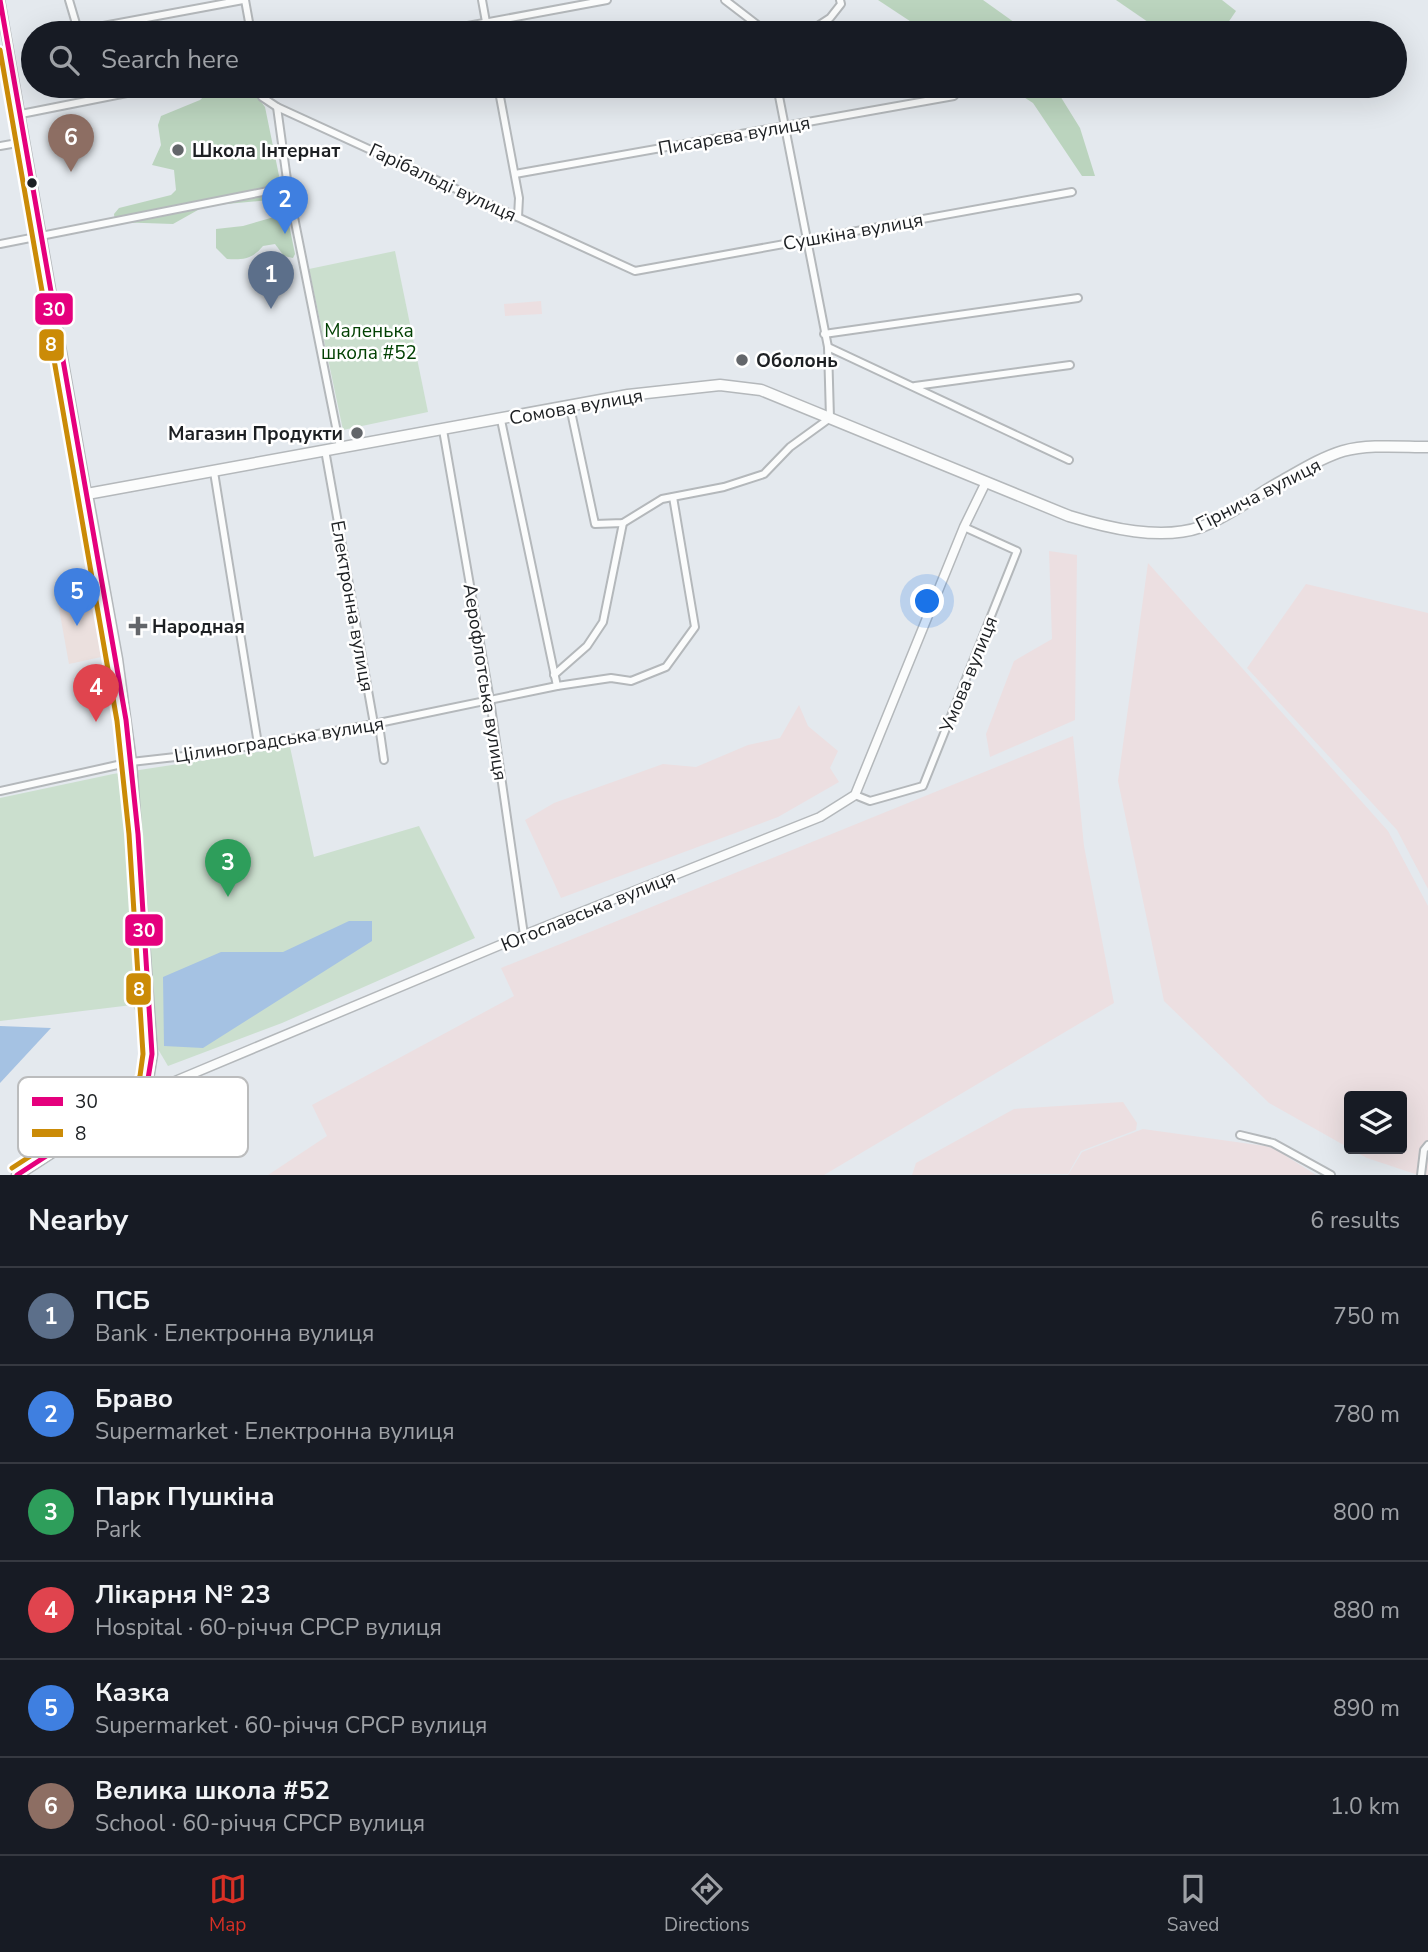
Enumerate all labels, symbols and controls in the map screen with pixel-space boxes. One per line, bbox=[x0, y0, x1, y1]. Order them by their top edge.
search box bbox=[21, 21, 1407, 98]
icon: search bbox=[45, 41, 83, 79]
text: Search here bbox=[101, 42, 239, 77]
street label: Писарєва вулиця bbox=[656, 110, 812, 162]
pin: 6 bbox=[48, 114, 94, 172]
street label: Гарібальді вулиця bbox=[365, 137, 521, 229]
place label: Школа Інтернат bbox=[192, 138, 340, 164]
marker: Школа Інтернат bbox=[170, 142, 186, 158]
unlabelled marker bbox=[25, 176, 39, 190]
pin: 2 bbox=[262, 176, 308, 234]
street label: Сушкіна вулиця bbox=[781, 207, 925, 257]
pin: 1 bbox=[248, 251, 294, 309]
line badge: 30 bbox=[34, 292, 74, 326]
text: 30 bbox=[43, 297, 65, 323]
park label: Маленька школа #52 bbox=[321, 318, 417, 366]
line badge: 8 bbox=[38, 328, 65, 362]
text: 8 bbox=[45, 332, 57, 358]
place label: Оболонь bbox=[756, 348, 838, 374]
marker: Оболонь bbox=[734, 352, 750, 368]
street label: Сомова вулиця bbox=[507, 382, 645, 432]
place label: Магазин Продукти bbox=[168, 421, 343, 447]
marker: Магазин Продукти bbox=[349, 425, 365, 441]
street label: Гірнича вулиця bbox=[1191, 452, 1326, 538]
street label: Електронна вулиця bbox=[324, 518, 380, 694]
pin: 5 bbox=[54, 568, 100, 626]
street label: Аерофлотська вулиця bbox=[457, 582, 513, 782]
your location bbox=[910, 584, 944, 618]
street label: Умова вулиця bbox=[933, 612, 1004, 737]
place label: Народная bbox=[152, 614, 245, 640]
marker: Народная bbox=[130, 618, 146, 634]
pin: 4 bbox=[73, 664, 119, 722]
street label: Цілиноградська вулиця bbox=[172, 711, 386, 769]
pin: 3 bbox=[205, 839, 251, 897]
street label: Югославська вулиця bbox=[497, 864, 680, 958]
line badge: 30 bbox=[124, 913, 164, 947]
text: 30 bbox=[133, 918, 155, 944]
line badge: 8 bbox=[125, 972, 152, 1006]
text: 8 bbox=[133, 977, 145, 1003]
legend bbox=[18, 1077, 248, 1157]
text: 30 bbox=[75, 1089, 98, 1115]
map controls bbox=[1344, 1091, 1407, 1154]
button: layers bbox=[1344, 1091, 1407, 1154]
text: 8 bbox=[75, 1121, 86, 1147]
text: Nearby bbox=[28, 1200, 128, 1241]
text: 6 results bbox=[1310, 1205, 1400, 1236]
text: ПСБ bbox=[95, 1283, 150, 1318]
text: 1 bbox=[44, 1301, 58, 1332]
text: 750 m bbox=[1333, 1301, 1400, 1332]
text: Bank · Електронна вулиця bbox=[95, 1318, 374, 1349]
text: Браво bbox=[95, 1381, 173, 1416]
text: 2 bbox=[44, 1399, 58, 1430]
text: 780 m bbox=[1333, 1399, 1400, 1430]
text: Supermarket · Електронна вулиця bbox=[95, 1416, 455, 1447]
text: Парк Пушкіна bbox=[95, 1479, 275, 1514]
text: 3 bbox=[44, 1497, 58, 1528]
text: 800 m bbox=[1333, 1497, 1400, 1528]
text: Park bbox=[95, 1514, 141, 1545]
text: Лікарня № 23 bbox=[95, 1577, 271, 1612]
text: 4 bbox=[44, 1595, 58, 1626]
text: 880 m bbox=[1333, 1595, 1400, 1626]
text: Hospital · 60-річчя СРСР вулиця bbox=[95, 1612, 442, 1643]
text: Казка bbox=[95, 1675, 170, 1710]
text: 5 bbox=[44, 1693, 58, 1724]
text: 890 m bbox=[1333, 1693, 1400, 1724]
text: Supermarket · 60-річчя СРСР вулиця bbox=[95, 1710, 487, 1741]
text: Велика школа #52 bbox=[95, 1773, 330, 1808]
text: 6 bbox=[44, 1791, 58, 1822]
text: 1.0 km bbox=[1330, 1791, 1400, 1822]
text: School · 60-річчя СРСР вулиця bbox=[95, 1808, 425, 1839]
tab: Map bbox=[209, 1870, 247, 1938]
tab: Directions bbox=[664, 1870, 750, 1938]
tab: Saved bbox=[1167, 1870, 1219, 1938]

